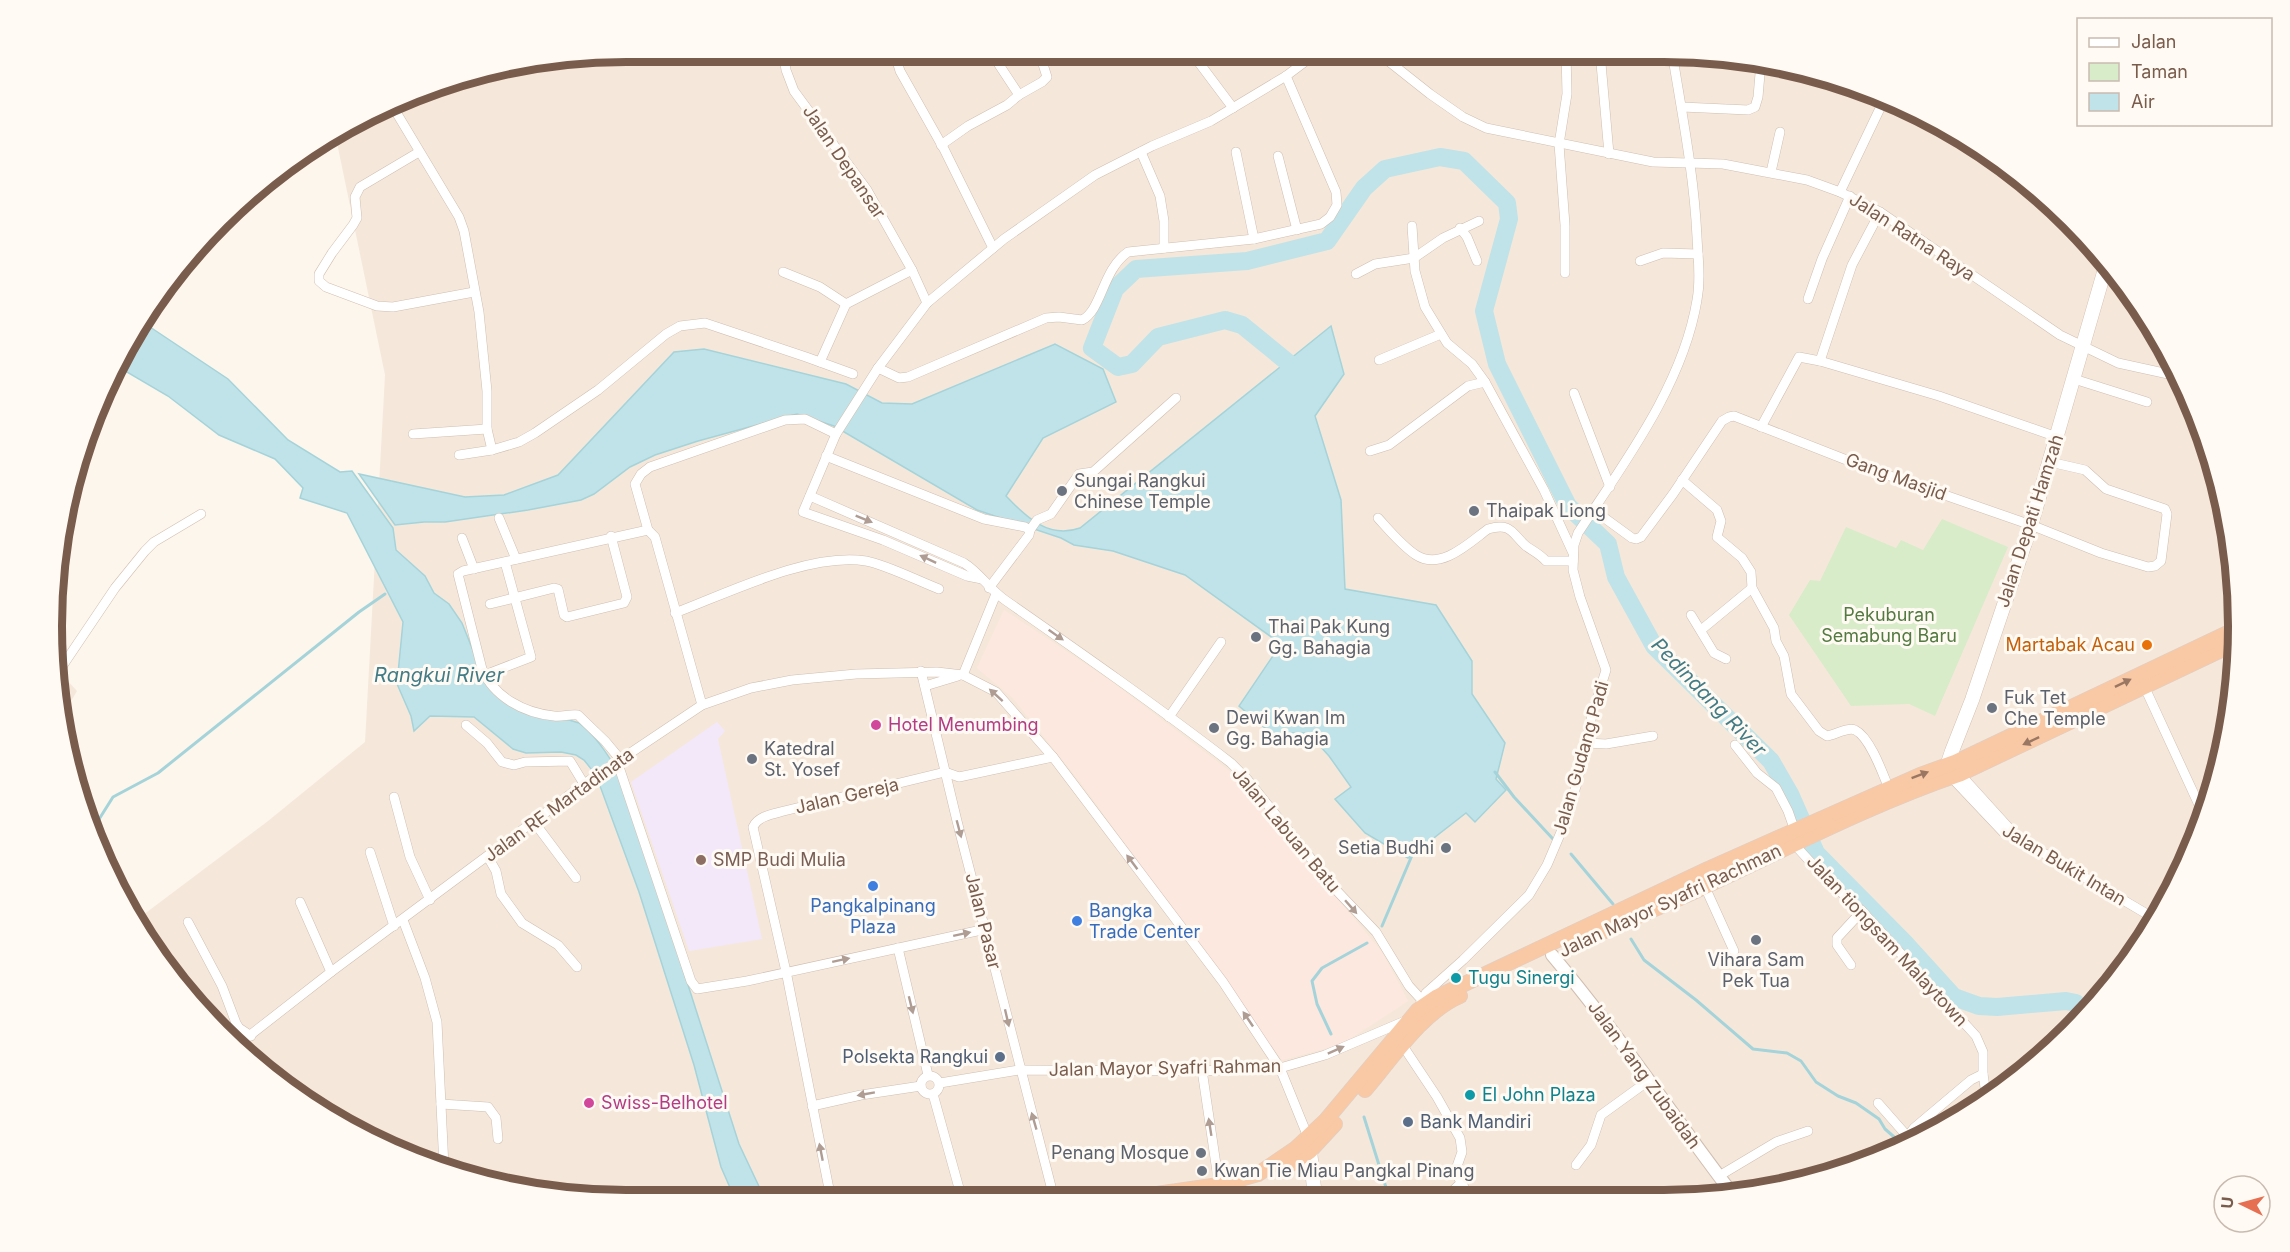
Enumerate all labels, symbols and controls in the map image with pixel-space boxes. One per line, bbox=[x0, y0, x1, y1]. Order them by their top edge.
legend bbox=[2077, 18, 2272, 126]
text: Jalan bbox=[2131, 31, 2176, 52]
text: Taman bbox=[2131, 61, 2188, 82]
text: Air bbox=[2131, 91, 2155, 112]
street label: Jalan Depansar bbox=[799, 101, 890, 223]
street label: Jalan Ratna Raya bbox=[1846, 188, 1979, 285]
street label: Jalan Depati Hamzah bbox=[1992, 432, 2067, 610]
street label: Gang Masjid bbox=[1843, 449, 1950, 505]
place label: Sungai Rangkui Chinese Temple bbox=[1074, 470, 1211, 512]
marker: Sungai Rangkui Chinese Temple bbox=[1055, 484, 1069, 498]
place label: Thaipak Liong bbox=[1486, 500, 1606, 521]
marker: Thaipak Liong bbox=[1467, 504, 1481, 518]
one-way arrow bbox=[855, 514, 873, 524]
one-way arrow bbox=[919, 555, 936, 564]
park label: Pekuburan Semabung Baru bbox=[1821, 604, 1957, 646]
place label: Thai Pak Kung Gg. Bahagia bbox=[1268, 616, 1390, 658]
one-way arrow bbox=[1048, 629, 1064, 640]
marker: Thai Pak Kung Gg. Bahagia bbox=[1249, 630, 1263, 644]
water label: Pedindang River bbox=[1647, 633, 1772, 761]
place label: Martabak Acau bbox=[2006, 634, 2135, 655]
marker: Martabak Acau bbox=[2140, 638, 2154, 652]
water label: Rangkui River bbox=[374, 663, 504, 687]
street label: Jalan Gudang Padi bbox=[1548, 678, 1613, 837]
one-way arrow bbox=[2115, 679, 2132, 688]
place label: Fuk Tet Che Temple bbox=[2004, 687, 2106, 729]
one-way arrow bbox=[989, 688, 1004, 702]
marker: Fuk Tet Che Temple bbox=[1985, 701, 1999, 715]
place label: Dewi Kwan Im Gg. Bahagia bbox=[1226, 707, 1345, 749]
place label: Hotel Menumbing bbox=[888, 714, 1039, 735]
marker: Hotel Menumbing bbox=[869, 718, 883, 732]
marker: Dewi Kwan Im Gg. Bahagia bbox=[1207, 721, 1221, 735]
one-way arrow bbox=[2023, 736, 2040, 745]
place label: Katedral St. Yosef bbox=[764, 738, 840, 780]
street label: Jalan RE Martadinata bbox=[480, 743, 638, 866]
marker: Katedral St. Yosef bbox=[745, 752, 759, 766]
street label: Jalan Labuan Batu bbox=[1228, 763, 1345, 896]
one-way arrow bbox=[1911, 770, 1929, 780]
street label: Jalan Gereja bbox=[793, 773, 901, 818]
street label: Jalan Bukit Intan bbox=[1999, 819, 2130, 910]
one-way arrow bbox=[954, 820, 964, 838]
place label: Setia Budhi bbox=[1338, 837, 1434, 858]
street label: Jalan Mayor Syafri Rachman bbox=[1555, 840, 1784, 961]
marker: Setia Budhi bbox=[1439, 841, 1453, 855]
place label: SMP Budi Mulia bbox=[713, 849, 846, 870]
street label: Jalan tiongsam Malaytown bbox=[1803, 851, 1972, 1031]
marker: SMP Budi Mulia bbox=[694, 853, 708, 867]
one-way arrow bbox=[1126, 854, 1139, 870]
street label: Jalan Pasar bbox=[961, 871, 1006, 971]
marker: Pangkalpinang Plaza bbox=[866, 879, 880, 893]
place label: Pangkalpinang Plaza bbox=[810, 895, 936, 937]
place label: Bangka Trade Center bbox=[1089, 900, 1201, 942]
one-way arrow bbox=[1344, 900, 1358, 915]
marker: Bangka Trade Center bbox=[1070, 914, 1084, 928]
one-way arrow bbox=[953, 929, 972, 939]
marker: Vihara Sam Pek Tua bbox=[1749, 933, 1763, 947]
place label: Vihara Sam Pek Tua bbox=[1708, 949, 1804, 991]
one-way arrow bbox=[832, 955, 851, 965]
place label: Tugu Sinergi bbox=[1468, 967, 1575, 988]
marker: Tugu Sinergi bbox=[1449, 971, 1463, 985]
one-way arrow bbox=[907, 996, 917, 1014]
street label: Jalan Yang Zubaidah bbox=[1584, 997, 1705, 1153]
one-way arrow bbox=[1003, 1009, 1013, 1027]
one-way arrow bbox=[1243, 1011, 1254, 1027]
one-way arrow bbox=[1327, 1045, 1345, 1054]
place label: Polsekta Rangkui bbox=[842, 1046, 988, 1067]
marker: Polsekta Rangkui bbox=[993, 1050, 1007, 1064]
street label: Jalan Mayor Syafri Rahman bbox=[1049, 1055, 1281, 1080]
place label: El John Plaza bbox=[1482, 1084, 1596, 1105]
marker: El John Plaza bbox=[1463, 1088, 1477, 1102]
one-way arrow bbox=[856, 1090, 875, 1099]
place label: Swiss-Belhotel bbox=[601, 1092, 728, 1113]
marker: Swiss-Belhotel bbox=[582, 1096, 596, 1110]
place label: Bank Mandiri bbox=[1420, 1111, 1531, 1132]
one-way arrow bbox=[1029, 1112, 1038, 1130]
marker: Bank Mandiri bbox=[1401, 1115, 1415, 1129]
one-way arrow bbox=[1206, 1118, 1215, 1137]
place label: Penang Mosque bbox=[1051, 1142, 1189, 1163]
one-way arrow bbox=[816, 1143, 825, 1162]
marker: Penang Mosque bbox=[1194, 1146, 1208, 1160]
place label: Kwan Tie Miau Pangkal Pinang bbox=[1214, 1160, 1474, 1181]
marker: Kwan Tie Miau Pangkal Pinang bbox=[1195, 1164, 1209, 1178]
north arrow bbox=[2212, 1174, 2272, 1234]
text: U bbox=[2217, 1196, 2238, 1209]

